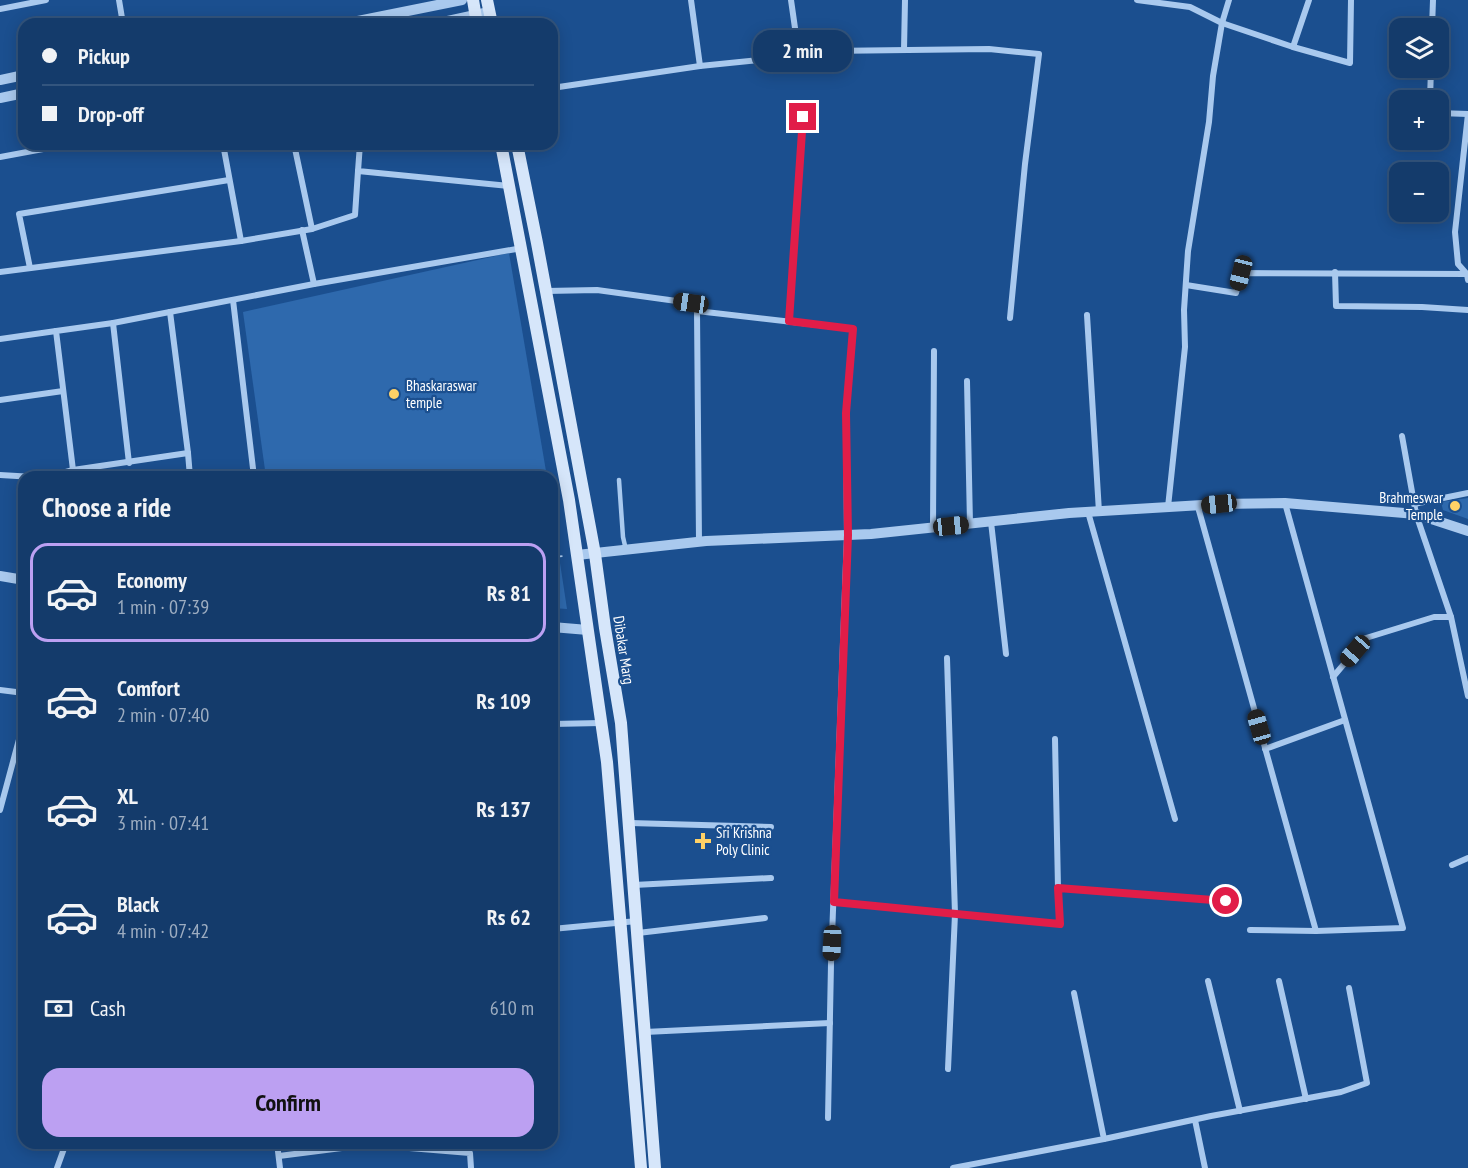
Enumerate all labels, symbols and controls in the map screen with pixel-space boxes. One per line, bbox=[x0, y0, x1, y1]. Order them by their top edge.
map controls bbox=[1389, 18, 1449, 222]
button: layers bbox=[1389, 18, 1449, 78]
callout: 2 min bbox=[754, 30, 852, 72]
text: 2 min bbox=[782, 38, 823, 64]
text: Pickup bbox=[78, 42, 130, 70]
button: + bbox=[1389, 90, 1449, 150]
text: Drop-off bbox=[78, 100, 144, 128]
route end bbox=[789, 103, 816, 130]
button: − bbox=[1389, 162, 1449, 222]
car bbox=[1228, 253, 1254, 293]
car bbox=[672, 292, 710, 314]
place label: Bhaskaraswar temple bbox=[406, 376, 478, 412]
marker: Bhaskaraswar temple bbox=[387, 387, 401, 401]
place label: Brahmeswar Temple bbox=[1379, 488, 1444, 524]
text: Choose a ride bbox=[42, 490, 171, 524]
car bbox=[1200, 493, 1238, 515]
marker: Brahmeswar Temple bbox=[1448, 499, 1462, 513]
car bbox=[932, 515, 970, 537]
icon: car bbox=[45, 566, 99, 620]
text: Economy bbox=[117, 566, 187, 594]
text: Rs 81 bbox=[487, 579, 531, 607]
text: 1 min · 07:39 bbox=[117, 594, 209, 620]
street label: Dibakar Marg bbox=[609, 614, 639, 686]
car bbox=[1336, 632, 1374, 670]
icon: car bbox=[45, 674, 99, 728]
text: Comfort bbox=[117, 674, 180, 702]
text: Rs 109 bbox=[476, 687, 531, 715]
text: 2 min · 07:40 bbox=[117, 702, 209, 728]
car bbox=[1245, 707, 1273, 747]
icon: car bbox=[45, 782, 99, 836]
text: XL bbox=[117, 782, 138, 810]
text: Rs 137 bbox=[476, 795, 531, 823]
text: 3 min · 07:41 bbox=[117, 810, 209, 836]
place label: Sri Krishna Poly Clinic bbox=[716, 823, 772, 859]
marker: Sri Krishna Poly Clinic bbox=[694, 832, 712, 850]
route start bbox=[1212, 887, 1239, 914]
icon: car bbox=[45, 890, 99, 944]
text: Black bbox=[117, 890, 159, 918]
text: Rs 62 bbox=[487, 903, 531, 931]
text: 4 min · 07:42 bbox=[117, 918, 209, 944]
car bbox=[822, 925, 842, 961]
icon: cash bbox=[42, 992, 75, 1025]
text: Cash bbox=[90, 994, 126, 1022]
text: 610 m bbox=[490, 995, 534, 1021]
button: Confirm bbox=[42, 1068, 534, 1137]

